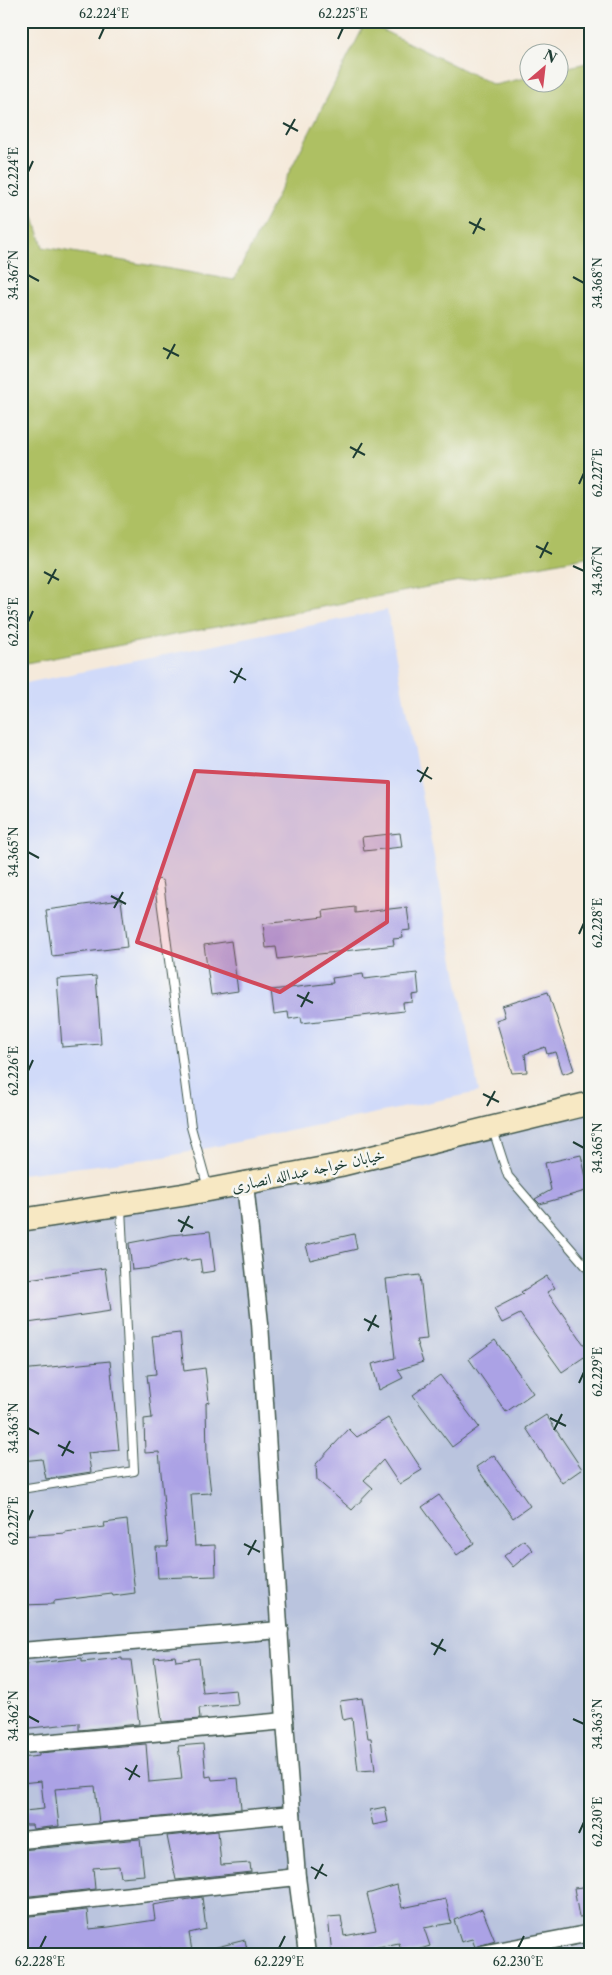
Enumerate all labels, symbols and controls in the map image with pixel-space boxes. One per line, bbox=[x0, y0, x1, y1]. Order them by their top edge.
text: 62.224°E bbox=[79, 6, 129, 21]
text: 62.225°E bbox=[318, 6, 368, 21]
north arrow bbox=[520, 42, 570, 92]
text: N bbox=[541, 46, 560, 67]
text: 62.224°E bbox=[6, 147, 21, 197]
text: 34.367°N bbox=[6, 250, 21, 300]
text: 34.368°N bbox=[590, 257, 605, 309]
text: 62.227°E bbox=[590, 448, 605, 498]
text: 34.367°N bbox=[590, 546, 605, 596]
text: 62.225°E bbox=[6, 597, 21, 647]
text: 34.365°N bbox=[6, 827, 21, 877]
text: 62.228°E bbox=[590, 898, 605, 948]
text: 62.226°E bbox=[6, 1046, 21, 1096]
text: 34.365°N bbox=[590, 1123, 605, 1173]
street label: خیابان خواجه عبدالله انصاری bbox=[229, 1144, 387, 1197]
text: 62.229°E bbox=[590, 1347, 605, 1397]
text: 34.363°N bbox=[6, 1402, 21, 1453]
text: 62.227°E bbox=[6, 1496, 21, 1546]
text: 34.362°N bbox=[6, 1690, 21, 1742]
text: 34.363°N bbox=[590, 1698, 605, 1749]
text: 62.230°E bbox=[590, 1797, 605, 1847]
text: 62.228°E bbox=[15, 1954, 65, 1969]
text: 62.229°E bbox=[254, 1954, 304, 1969]
text: 62.230°E bbox=[493, 1954, 543, 1969]

